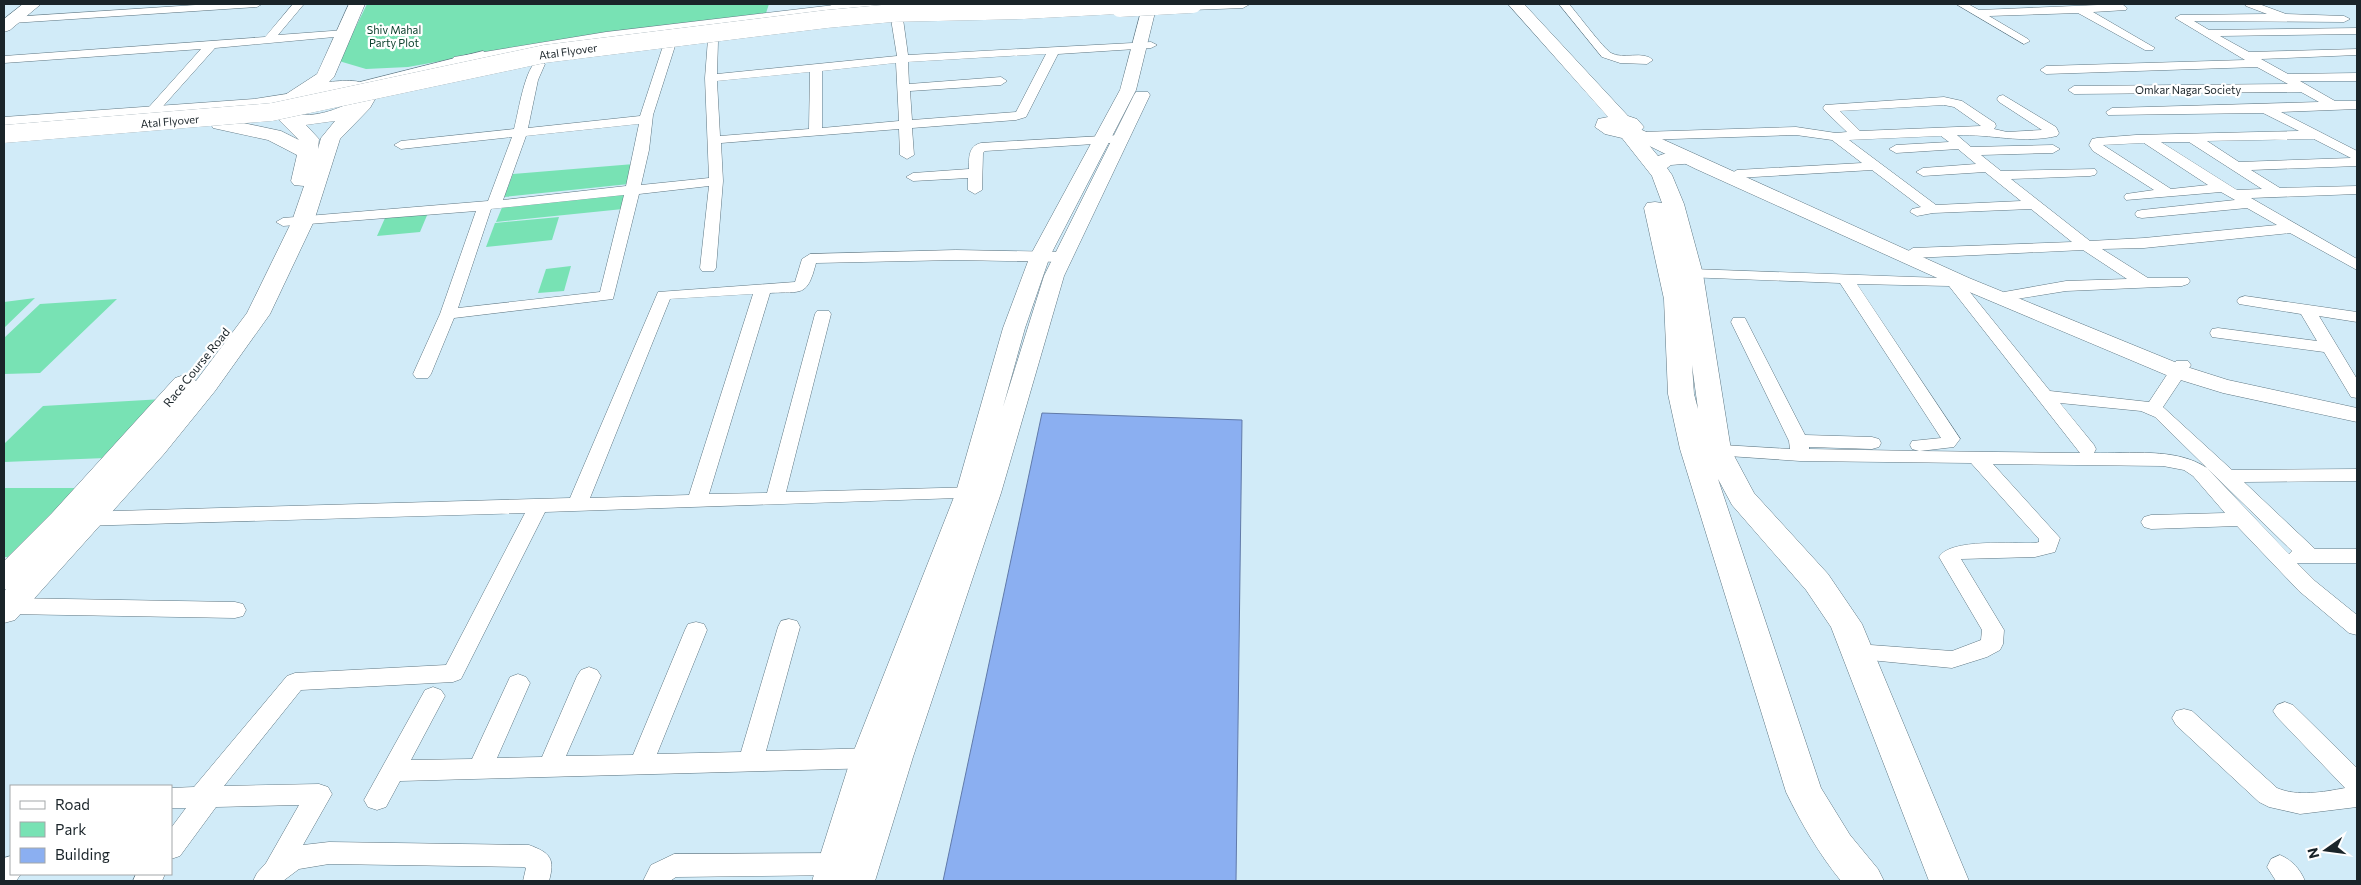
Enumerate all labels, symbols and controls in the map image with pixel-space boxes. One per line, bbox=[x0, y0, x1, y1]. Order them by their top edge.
park label: Shiv Mahal Party Plot bbox=[367, 23, 421, 49]
street label: Atal Flyover bbox=[538, 40, 599, 62]
street label: Omkar Nagar Society bbox=[2135, 83, 2241, 96]
street label: Atal Flyover bbox=[140, 112, 201, 130]
street label: Race Course Road bbox=[160, 325, 232, 409]
legend bbox=[10, 785, 172, 875]
text: Road bbox=[55, 795, 90, 813]
text: Park bbox=[55, 820, 86, 838]
north arrow bbox=[2301, 825, 2351, 875]
text: Building bbox=[55, 845, 110, 863]
text: N bbox=[2303, 846, 2322, 860]

